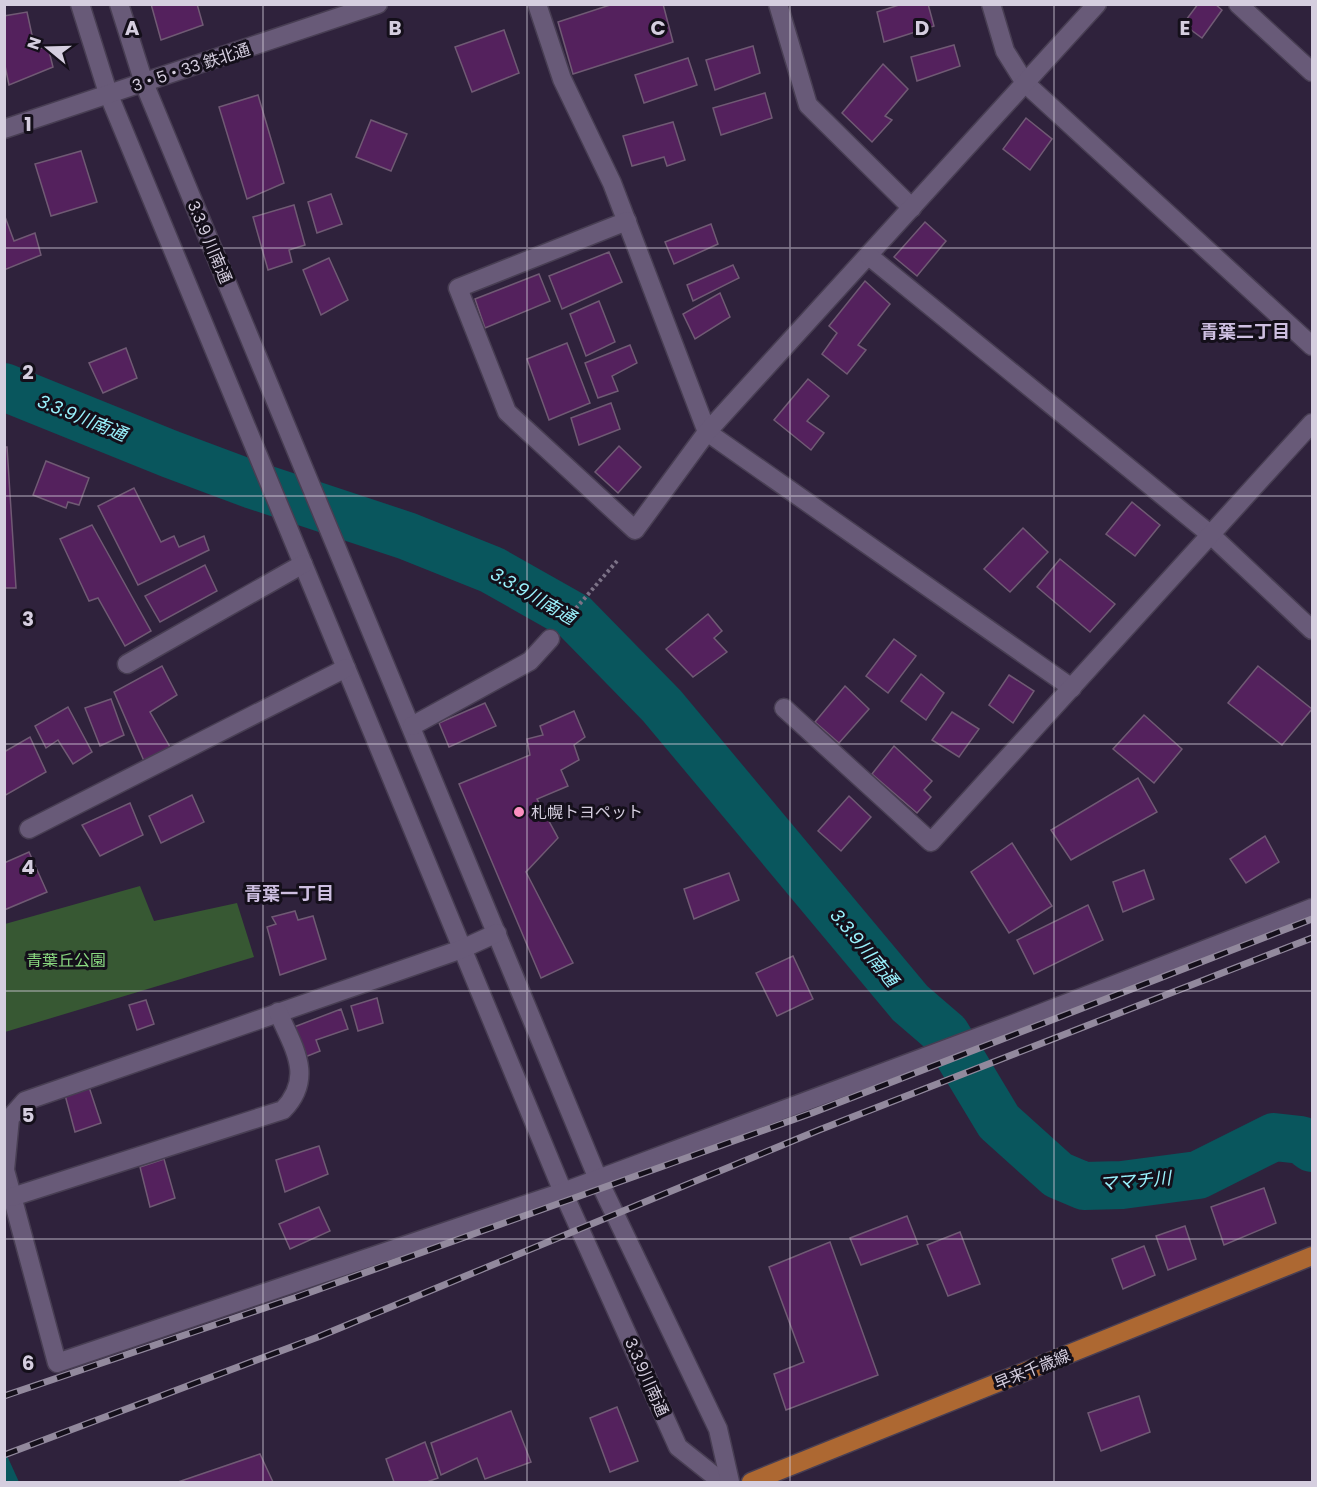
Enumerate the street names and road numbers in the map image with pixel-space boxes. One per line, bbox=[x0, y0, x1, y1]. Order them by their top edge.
street label: 3・5・33 鉄北通 bbox=[129, 38, 253, 97]
street label: 3.3.9 川南通 bbox=[182, 197, 237, 287]
street label: 3.3.9川南通 bbox=[619, 1334, 674, 1420]
street label: 早来千歳線 bbox=[991, 1344, 1074, 1395]

